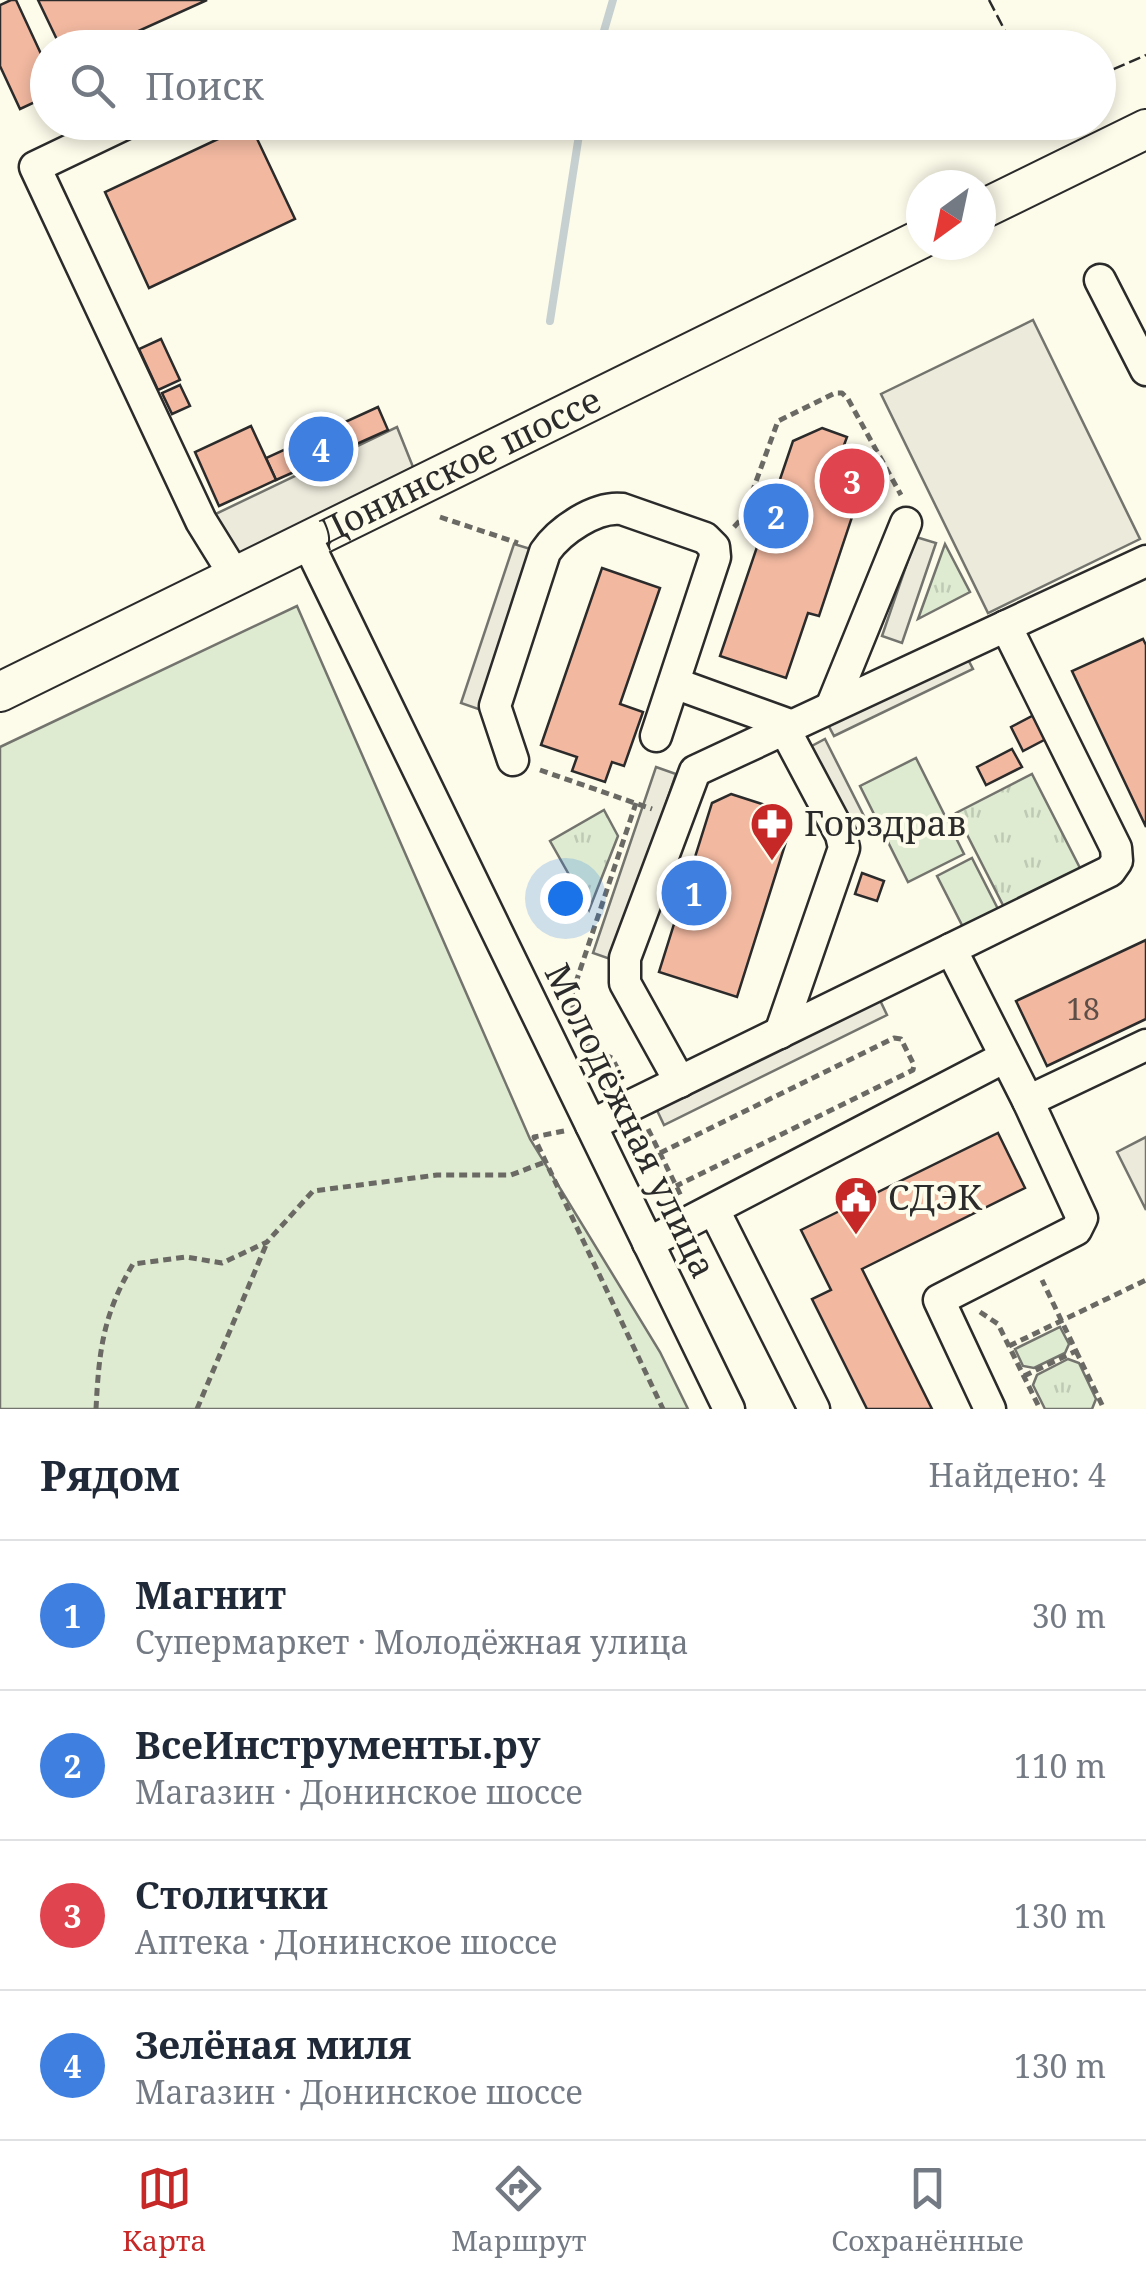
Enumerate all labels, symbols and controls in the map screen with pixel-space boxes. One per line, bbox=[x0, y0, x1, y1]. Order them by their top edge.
search box bbox=[30, 30, 1116, 140]
icon: search bbox=[65, 58, 120, 113]
text: Поиск bbox=[145, 59, 264, 111]
north arrow bbox=[906, 170, 996, 260]
street label: Донинское шоссе bbox=[310, 375, 608, 554]
pin: 4 bbox=[288, 412, 354, 486]
pin: 3 bbox=[820, 444, 884, 518]
pin: 2 bbox=[744, 478, 808, 554]
place label: Горздрав bbox=[804, 799, 966, 846]
pharmacy icon: Горздрав bbox=[749, 801, 795, 862]
pin: 1 bbox=[662, 856, 726, 930]
your location bbox=[540, 873, 591, 924]
street label: Молодёжная улица bbox=[535, 955, 728, 1285]
house number: 18 bbox=[1066, 988, 1100, 1029]
place label: СДЭК bbox=[888, 1173, 982, 1220]
public building icon: СДЭК bbox=[833, 1175, 879, 1236]
text: Рядом bbox=[40, 1446, 180, 1503]
text: Найдено: 4 bbox=[928, 1453, 1106, 1496]
text: Магнит bbox=[135, 1568, 286, 1620]
text: 1 bbox=[63, 1594, 82, 1637]
text: 30 m bbox=[1032, 1594, 1106, 1637]
text: Супермаркет · Молодёжная улица bbox=[135, 1620, 689, 1663]
text: ВсеИнструменты.ру bbox=[135, 1718, 541, 1770]
text: 2 bbox=[63, 1744, 82, 1787]
text: 110 m bbox=[1014, 1744, 1106, 1787]
text: Магазин · Донинское шоссе bbox=[135, 1770, 583, 1813]
text: Столички bbox=[135, 1868, 328, 1920]
text: 3 bbox=[63, 1894, 82, 1937]
text: 130 m bbox=[1014, 1894, 1106, 1937]
text: Аптека · Донинское шоссе bbox=[135, 1920, 557, 1963]
text: Зелёная миля bbox=[135, 2018, 412, 2070]
text: 4 bbox=[63, 2044, 82, 2087]
text: 130 m bbox=[1014, 2044, 1106, 2087]
text: Магазин · Донинское шоссе bbox=[135, 2070, 583, 2113]
tab: Карта bbox=[122, 2161, 207, 2259]
tab: Маршрут bbox=[451, 2161, 587, 2259]
tab: Сохранённые bbox=[831, 2161, 1024, 2259]

